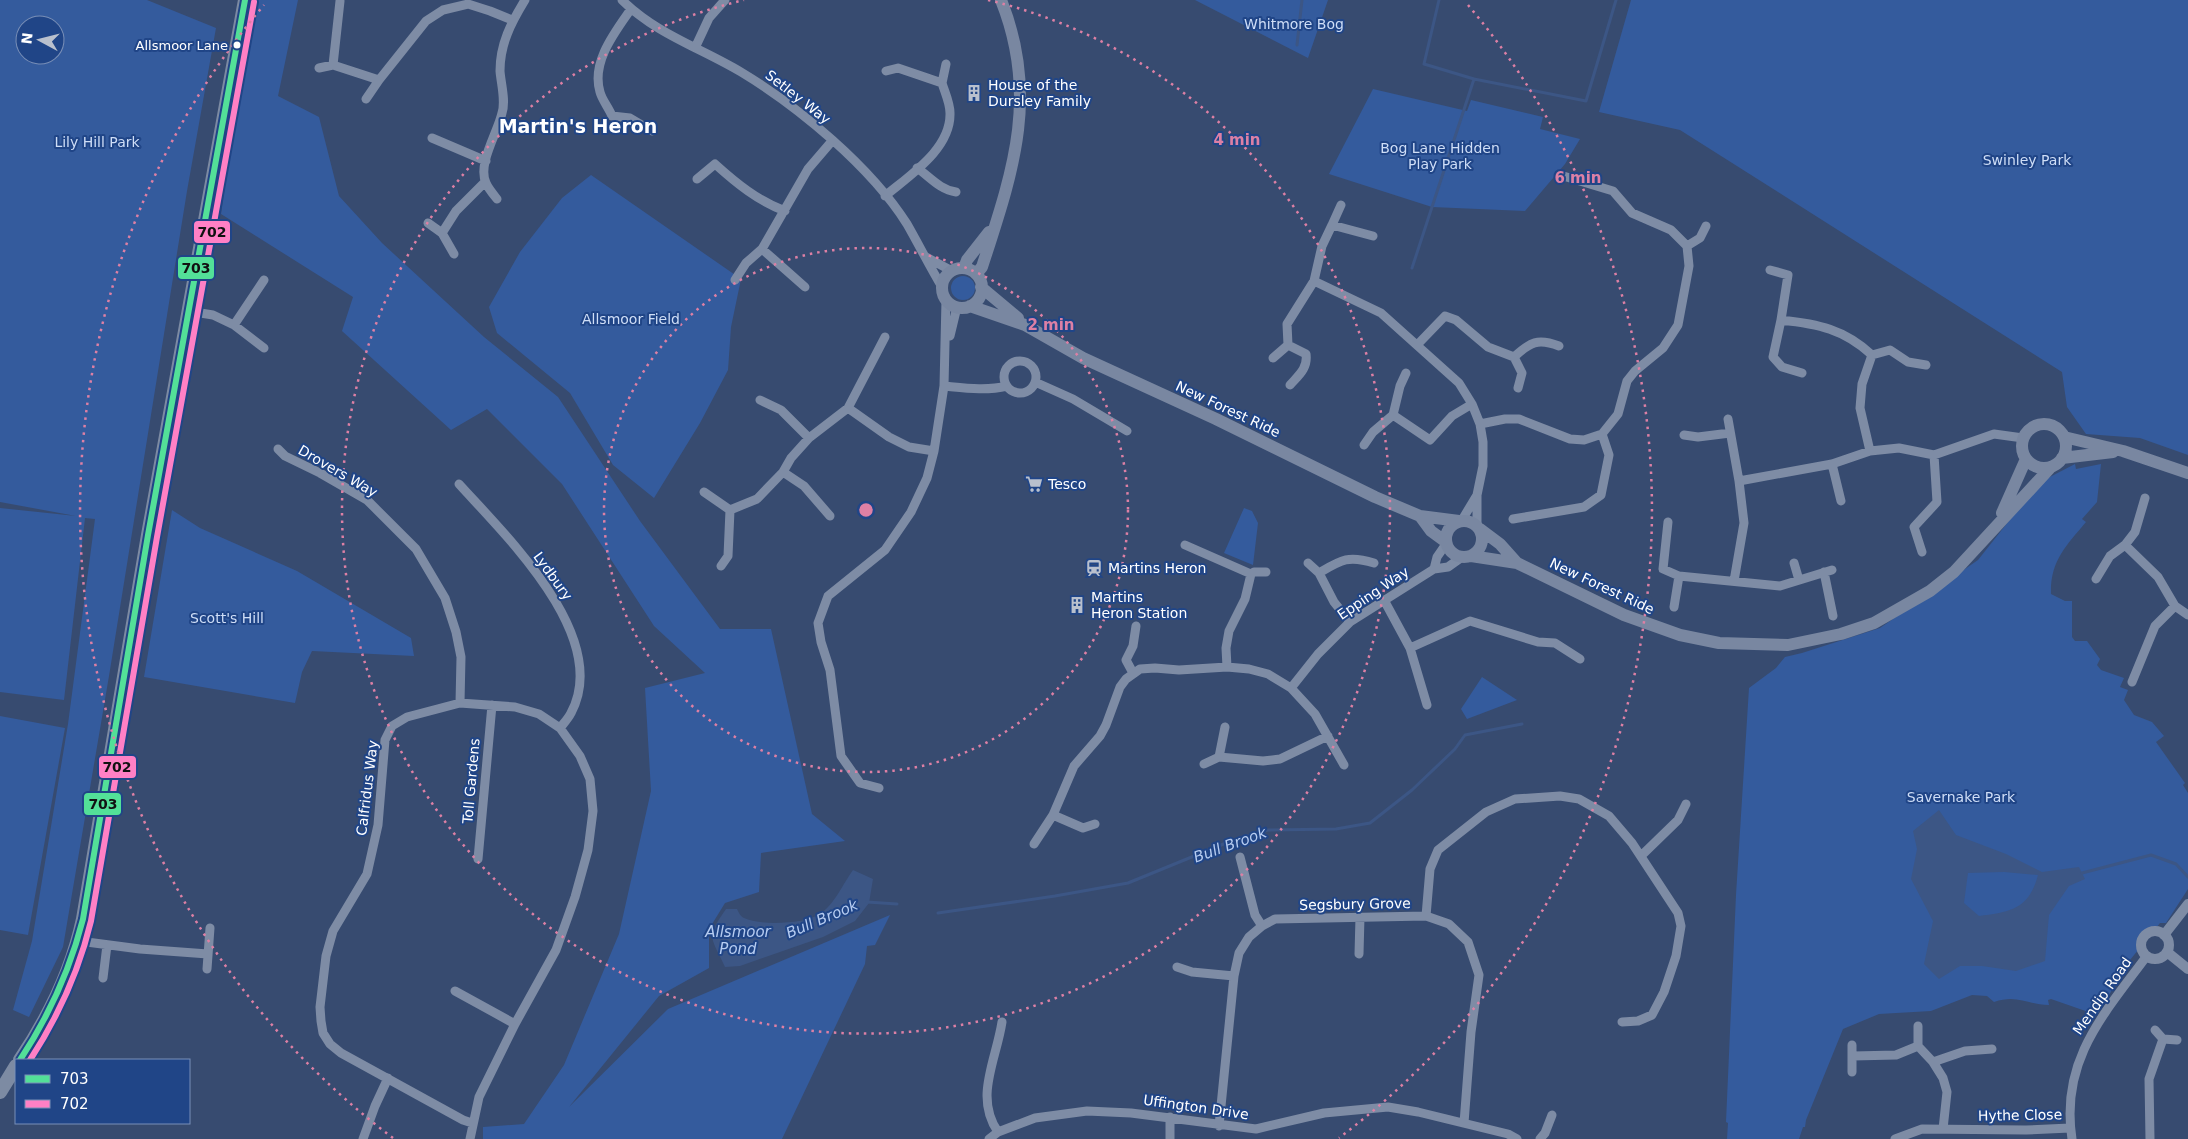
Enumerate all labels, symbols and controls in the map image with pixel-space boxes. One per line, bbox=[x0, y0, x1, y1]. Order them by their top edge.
north arrow bbox=[15, 15, 65, 65]
park label: Whitmore Bog bbox=[1244, 16, 1344, 32]
text: N bbox=[18, 32, 36, 45]
place label: Allsmoor Lane bbox=[136, 38, 228, 53]
marker: Allsmoor Lane bbox=[232, 40, 242, 50]
street label: Setley Way bbox=[762, 67, 834, 127]
place label: House of the Dursley Family bbox=[988, 77, 1091, 109]
building icon: House of the Dursley Family bbox=[964, 83, 984, 103]
district label: Martin's Heron bbox=[499, 115, 657, 137]
text: 4 min bbox=[1213, 131, 1261, 149]
park label: Lily Hill Park bbox=[54, 134, 141, 150]
park label: Bog Lane Hidden Play Park bbox=[1380, 140, 1500, 172]
park label: Swinley Park bbox=[1983, 152, 2072, 168]
text: 6 min bbox=[1554, 169, 1602, 187]
line badge: 702 bbox=[193, 220, 231, 244]
text: 702 bbox=[197, 224, 227, 240]
line badge: 703 bbox=[177, 256, 215, 280]
text: 703 bbox=[181, 260, 211, 276]
park label: Allsmoor Field bbox=[582, 311, 680, 327]
text: 2 min bbox=[1027, 316, 1075, 334]
street label: New Forest Ride bbox=[1173, 378, 1283, 440]
street label: Drovers Way bbox=[295, 442, 381, 500]
supermarket icon: Tesco bbox=[1024, 474, 1044, 494]
place label: Tesco bbox=[1047, 476, 1086, 492]
centre of rings bbox=[857, 501, 875, 519]
street label: Lydbury bbox=[530, 549, 576, 603]
street label: New Forest Ride bbox=[1547, 555, 1657, 617]
station icon: Martins Heron bbox=[1084, 558, 1104, 578]
place label: Martins Heron bbox=[1108, 560, 1206, 576]
street label: Epping Way bbox=[1334, 563, 1412, 623]
place label: Martins Heron Station bbox=[1091, 589, 1187, 621]
building icon: Martins Heron Station bbox=[1067, 595, 1087, 615]
park label: Scott's Hill bbox=[190, 610, 264, 626]
street label: Toll Gardens bbox=[459, 738, 483, 825]
street label: Calfridus Way bbox=[353, 739, 381, 837]
line badge: 702 bbox=[98, 755, 137, 779]
text: 702 bbox=[102, 759, 132, 775]
park label: Savernake Park bbox=[1907, 789, 2016, 805]
line badge: 703 bbox=[83, 792, 122, 816]
text: 703 bbox=[88, 796, 118, 812]
water label: Bull Brook bbox=[1191, 823, 1270, 867]
water label: Bull Brook bbox=[783, 895, 862, 942]
street label: Segsbury Grove bbox=[1299, 895, 1411, 913]
water label: Allsmoor Pond bbox=[704, 923, 772, 958]
street label: Mendip Road bbox=[2069, 954, 2135, 1038]
legend bbox=[15, 1059, 190, 1124]
text: 703 bbox=[60, 1070, 89, 1088]
street label: Uffington Drive bbox=[1142, 1092, 1250, 1122]
text: 702 bbox=[60, 1095, 89, 1113]
street label: Hythe Close bbox=[1978, 1106, 2062, 1124]

